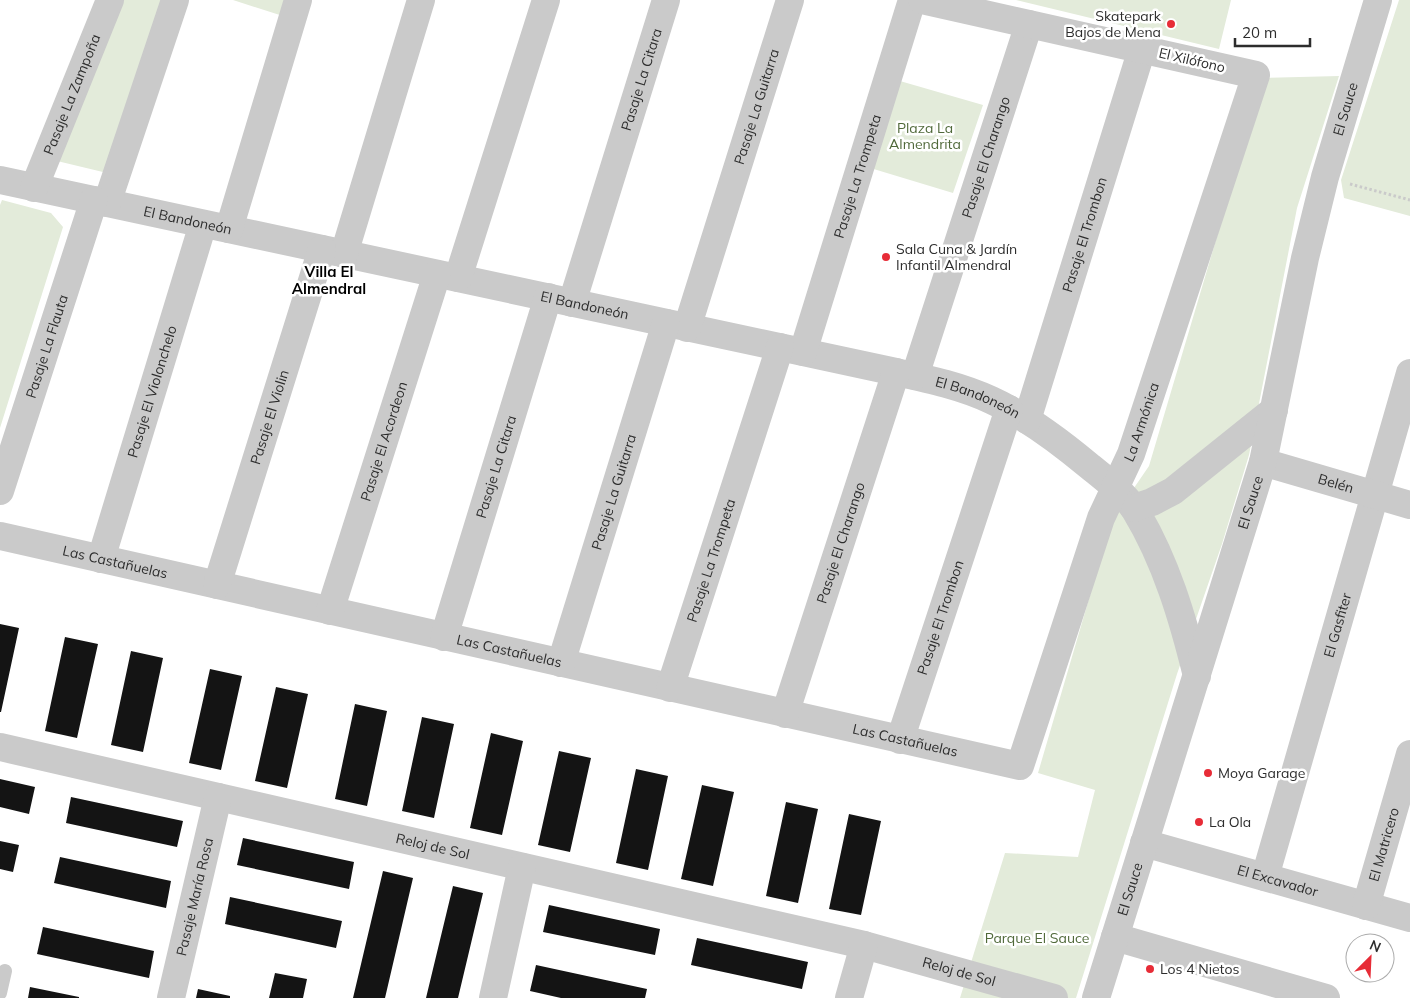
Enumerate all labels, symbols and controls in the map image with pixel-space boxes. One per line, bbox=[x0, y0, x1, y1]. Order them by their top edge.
place label: Skatepark Bajos de Mena bbox=[1065, 7, 1162, 41]
scale bar bbox=[1235, 15, 1310, 47]
marker: Skatepark Bajos de Mena bbox=[1165, 18, 1177, 30]
text: 20 m bbox=[1242, 23, 1277, 42]
street label: Pasaje La Citara bbox=[617, 26, 666, 133]
street label: Pasaje La Zampoña bbox=[39, 31, 104, 157]
street label: El Xilófono bbox=[1157, 44, 1227, 76]
street label: Pasaje La Guitarra bbox=[730, 47, 783, 167]
street label: El Sauce bbox=[1329, 80, 1362, 138]
street label: Pasaje El Charango bbox=[958, 94, 1014, 220]
street label: Pasaje La Trompeta bbox=[830, 112, 885, 240]
park label: Plaza La Almendrita bbox=[889, 119, 961, 153]
street label: Pasaje El Trombon bbox=[1058, 175, 1111, 295]
street label: El Bandoneón bbox=[142, 202, 234, 238]
place label: Sala Cuna & Jardín Infantil Almendral bbox=[896, 240, 1017, 274]
marker: Sala Cuna & Jardín Infantil Almendral bbox=[880, 251, 892, 263]
district label: Villa El Almendral bbox=[292, 262, 366, 298]
street label: El Bandoneón bbox=[539, 287, 631, 324]
street label: Pasaje La Flauta bbox=[22, 292, 72, 400]
street label: Pasaje El Violonchelo bbox=[123, 323, 181, 460]
street label: Pasaje El Violin bbox=[246, 367, 293, 467]
street label: El Bandoneón bbox=[933, 372, 1023, 422]
street label: Pasaje El Acordeon bbox=[356, 379, 411, 503]
street label: La Armónica bbox=[1120, 380, 1163, 464]
street label: Pasaje La Citara bbox=[472, 413, 520, 520]
street label: Pasaje La Guitarra bbox=[587, 432, 640, 552]
street label: Belén bbox=[1316, 470, 1356, 497]
street label: El Sauce bbox=[1234, 474, 1267, 531]
street label: Pasaje El Charango bbox=[812, 480, 869, 606]
street label: Pasaje La Trompeta bbox=[683, 496, 739, 625]
street label: Las Castañuelas bbox=[61, 541, 169, 583]
street label: Pasaje El Trombon bbox=[913, 558, 968, 677]
street label: El Gasfiter bbox=[1320, 590, 1356, 660]
street label: Las Castañuelas bbox=[455, 630, 564, 671]
street label: Las Castañuelas bbox=[851, 720, 960, 761]
place label: Moya Garage bbox=[1218, 764, 1305, 782]
marker: Moya Garage bbox=[1202, 767, 1214, 779]
street label: El Matricero bbox=[1365, 805, 1403, 884]
place label: La Ola bbox=[1209, 813, 1251, 831]
marker: La Ola bbox=[1193, 816, 1205, 828]
street label: Reloj de Sol bbox=[394, 829, 471, 863]
street label: Pasaje María Rosa bbox=[172, 836, 217, 958]
street label: El Sauce bbox=[1113, 860, 1147, 918]
street label: El Excavador bbox=[1235, 861, 1321, 901]
park label: Parque El Sauce bbox=[985, 929, 1089, 947]
north arrow bbox=[1345, 933, 1395, 983]
text: N bbox=[1367, 936, 1384, 956]
street label: Reloj de Sol bbox=[920, 953, 998, 990]
place label: Los 4 Nietos bbox=[1160, 960, 1239, 978]
marker: Los 4 Nietos bbox=[1144, 963, 1156, 975]

